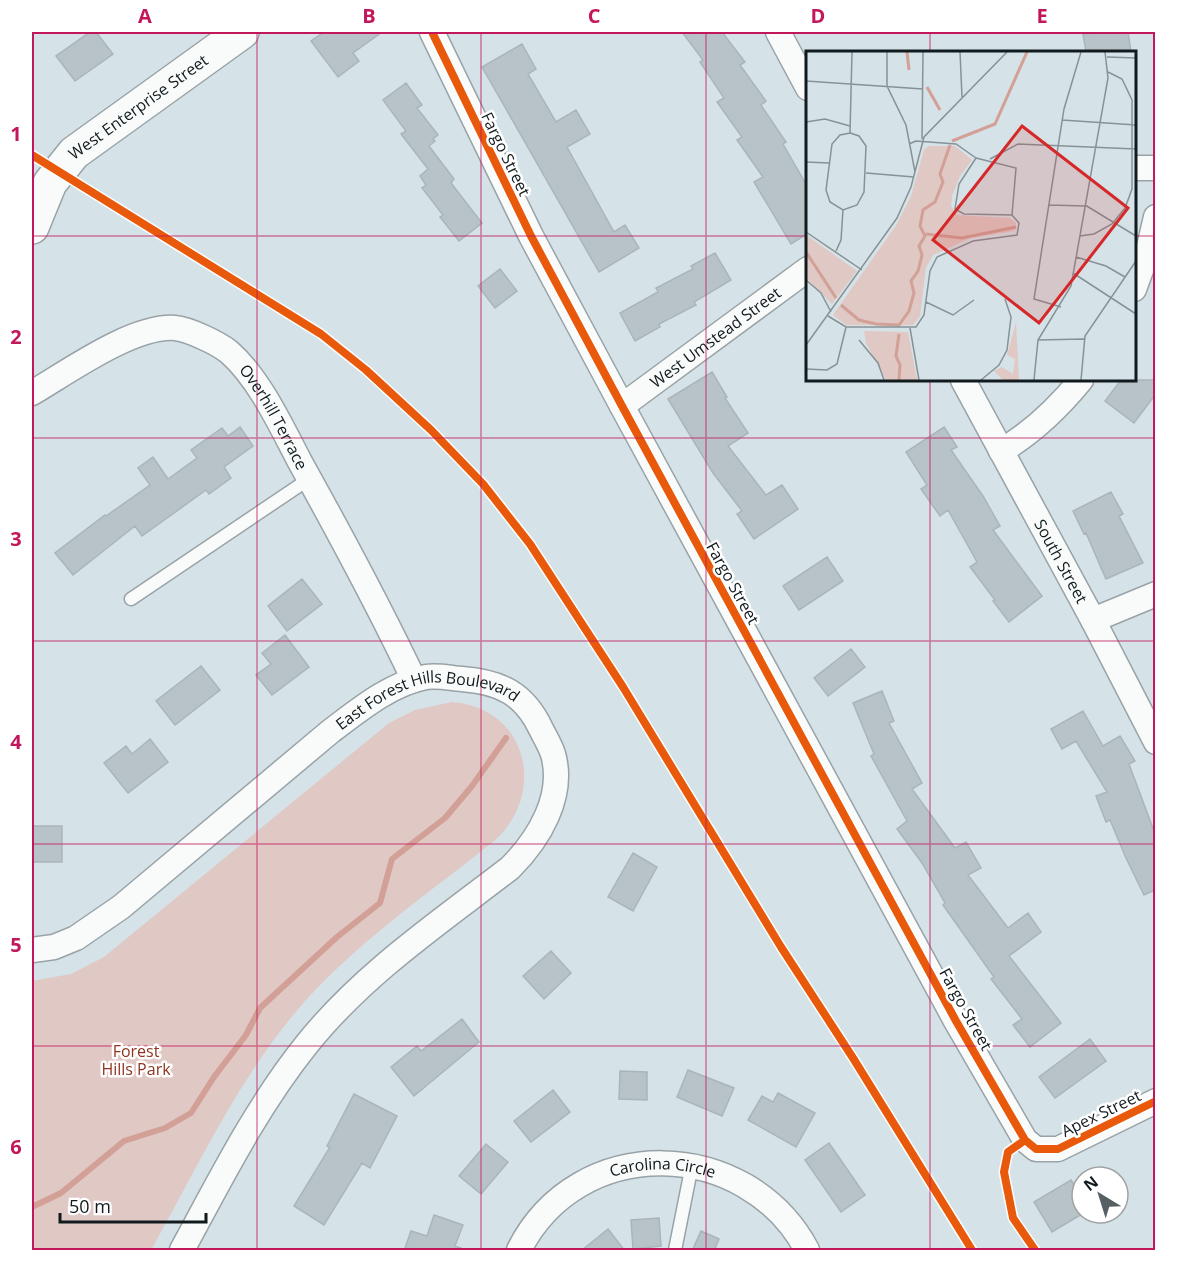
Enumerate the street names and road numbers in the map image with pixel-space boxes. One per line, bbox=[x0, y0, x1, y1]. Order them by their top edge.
street label: West Enterprise Street bbox=[64, 49, 213, 165]
street label: Fargo Street bbox=[476, 108, 536, 200]
street label: West Umstead Street bbox=[645, 281, 786, 393]
street label: Overhill Terrace bbox=[235, 359, 313, 473]
street label: South Street bbox=[1029, 515, 1093, 607]
street label: Fargo Street bbox=[701, 538, 765, 628]
street label: East Forest Hills Boulevard bbox=[331, 665, 524, 735]
street label: Fargo Street bbox=[934, 964, 998, 1054]
street label: Apex Street bbox=[1057, 1084, 1145, 1142]
street label: Carolina Circle bbox=[607, 1152, 719, 1183]

